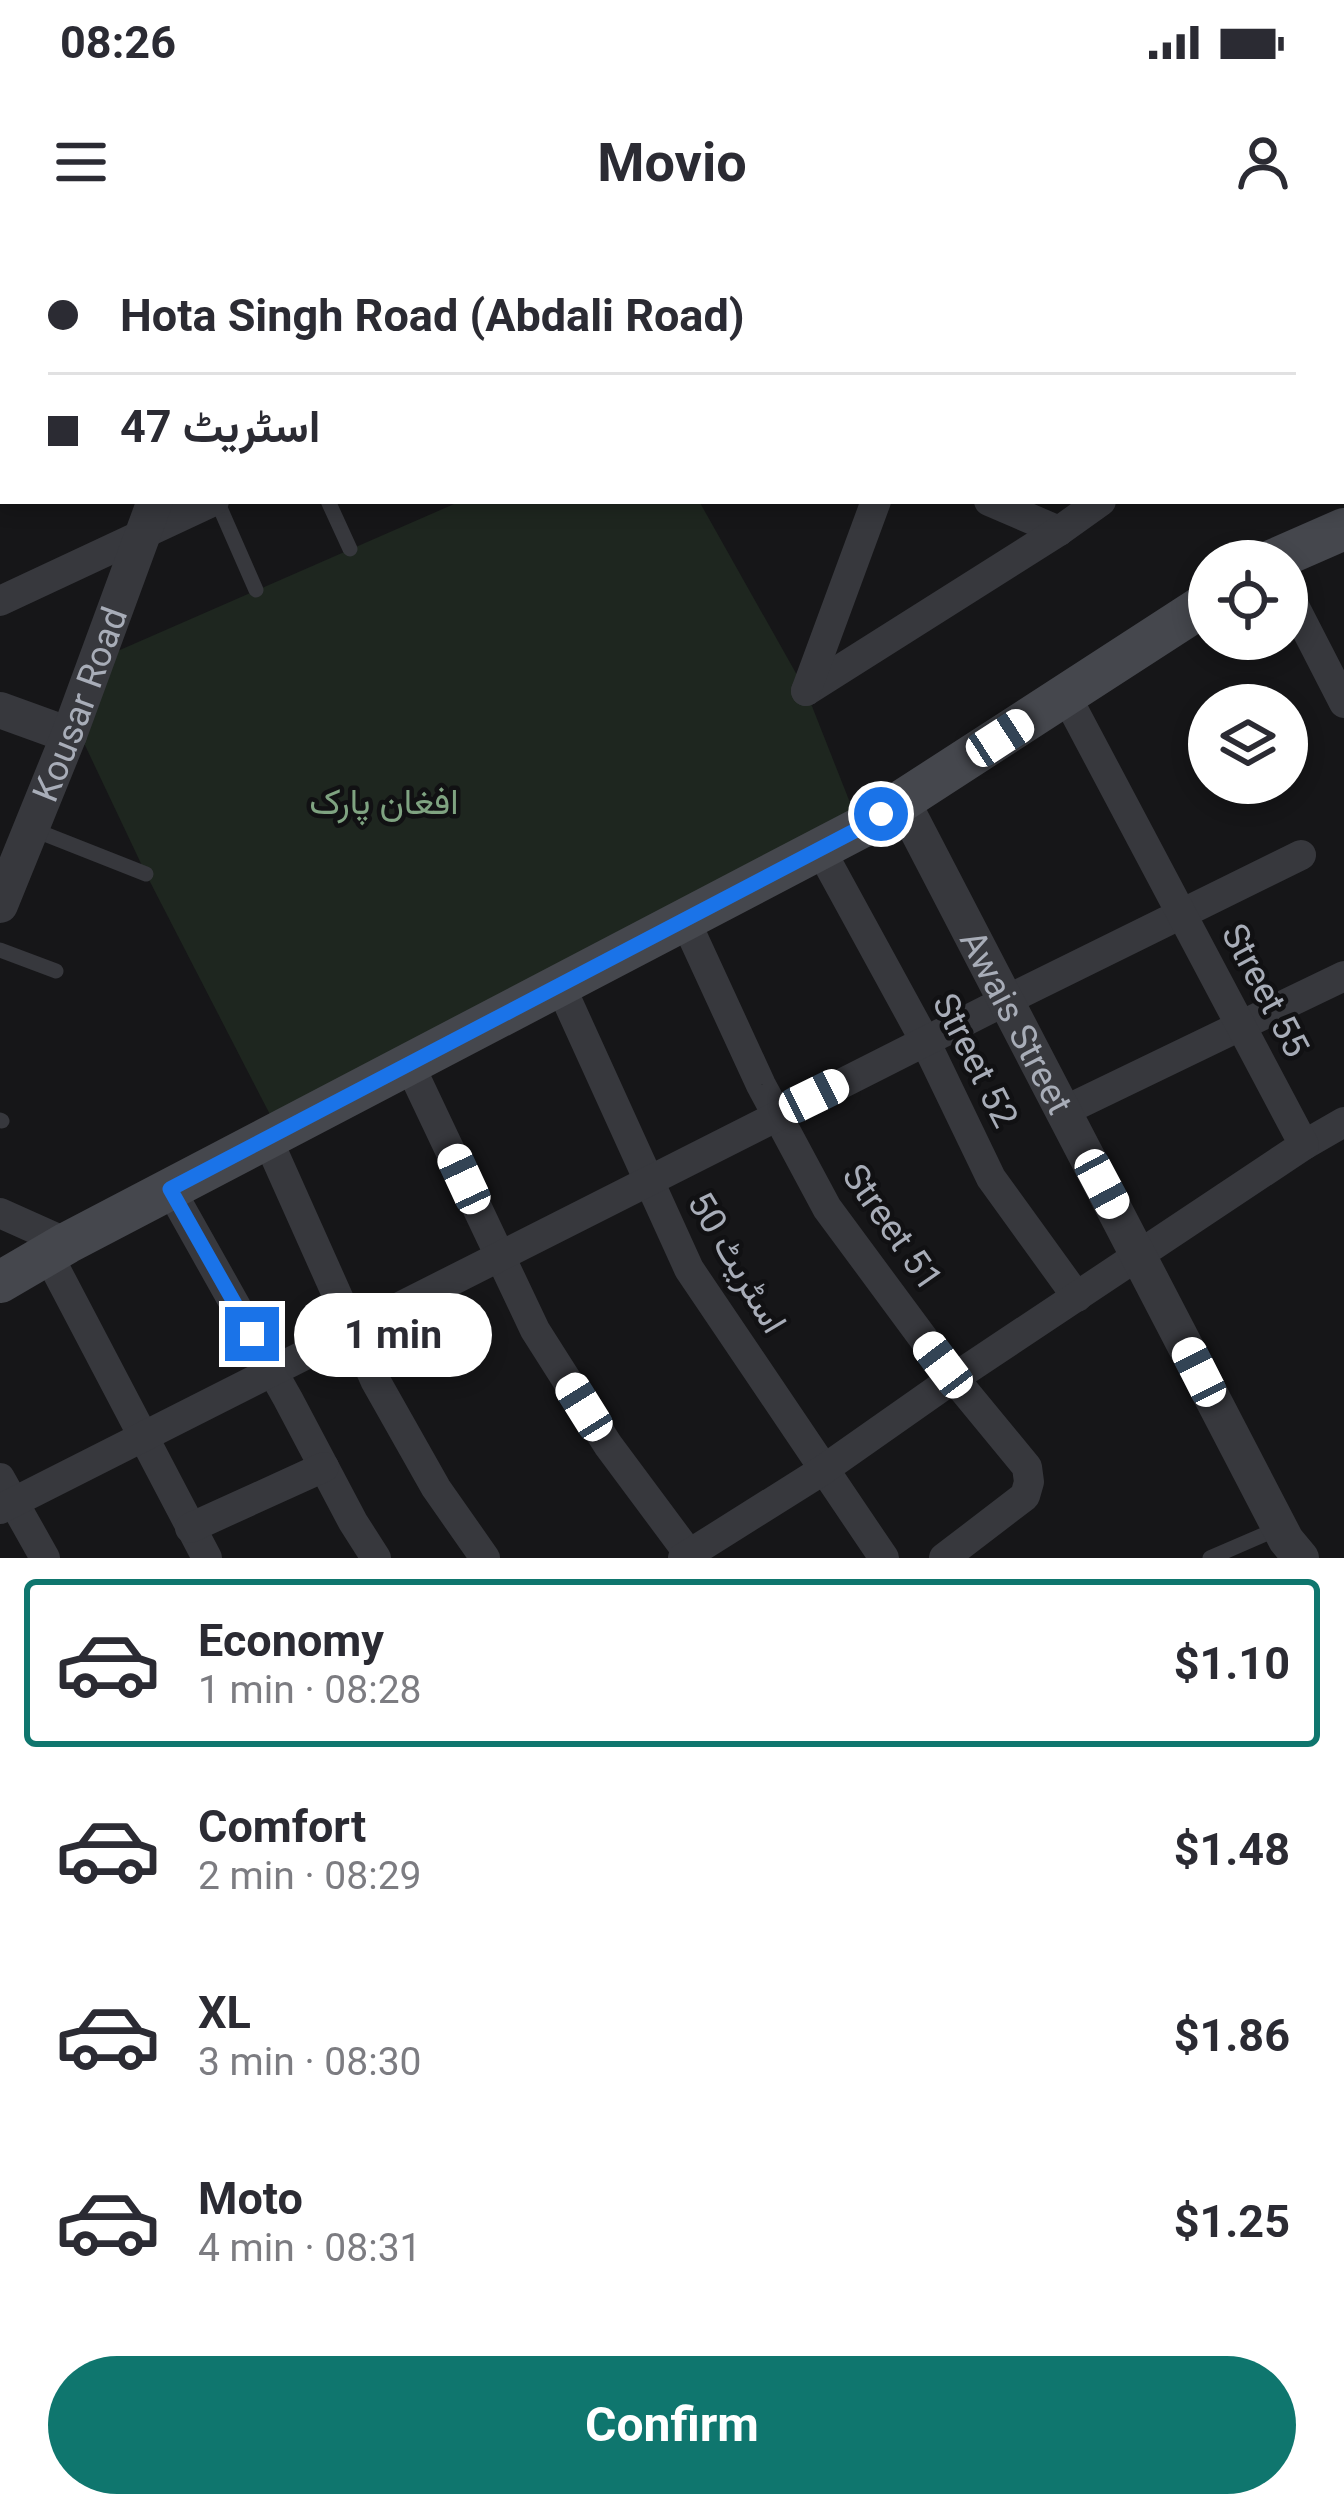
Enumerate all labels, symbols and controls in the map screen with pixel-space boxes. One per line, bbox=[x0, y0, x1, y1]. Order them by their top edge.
text: 08:26 bbox=[60, 16, 176, 69]
icon: menu bbox=[48, 129, 114, 195]
icon: person bbox=[1230, 129, 1296, 195]
text: Movio bbox=[597, 131, 747, 194]
text: Hota Singh Road (Abdali Road) bbox=[120, 289, 745, 342]
text: اسٹریٹ 47 bbox=[120, 400, 320, 453]
map controls bbox=[1188, 540, 1308, 804]
button: locate bbox=[1188, 540, 1308, 660]
street label: Kousar Road bbox=[24, 602, 136, 808]
button: layers bbox=[1188, 684, 1308, 804]
car bbox=[960, 703, 1040, 773]
park label: افغان پارک bbox=[309, 781, 459, 826]
route start bbox=[854, 787, 908, 841]
street label: Street 55 bbox=[1213, 917, 1318, 1064]
street label: Awais Street bbox=[951, 924, 1081, 1121]
street label: Street 52 bbox=[924, 987, 1027, 1134]
car bbox=[774, 1064, 854, 1128]
car bbox=[432, 1139, 496, 1219]
car bbox=[1069, 1144, 1135, 1224]
street label: Street 51 bbox=[834, 1156, 951, 1299]
street label: اسٹریٹ 50 bbox=[678, 1184, 796, 1341]
callout: 1 min bbox=[294, 1292, 492, 1376]
route end bbox=[225, 1307, 279, 1361]
text: 1 min bbox=[344, 1312, 442, 1358]
car bbox=[907, 1325, 979, 1405]
car bbox=[1167, 1332, 1231, 1412]
car bbox=[550, 1367, 618, 1447]
icon: car bbox=[54, 1609, 162, 1717]
text: Economy bbox=[198, 1614, 384, 1667]
text: $1.10 bbox=[1174, 1637, 1290, 1690]
text: 1 min · 08:28 bbox=[198, 1667, 421, 1713]
icon: car bbox=[54, 1795, 162, 1903]
text: Comfort bbox=[198, 1800, 366, 1853]
text: $1.48 bbox=[1174, 1823, 1290, 1876]
text: 2 min · 08:29 bbox=[198, 1853, 421, 1899]
icon: car bbox=[54, 1981, 162, 2089]
text: XL bbox=[198, 1986, 251, 2039]
text: $1.86 bbox=[1174, 2009, 1290, 2062]
text: 3 min · 08:30 bbox=[198, 2039, 421, 2085]
icon: car bbox=[54, 2167, 162, 2275]
text: Moto bbox=[198, 2172, 303, 2225]
text: $1.25 bbox=[1174, 2195, 1290, 2248]
text: 4 min · 08:31 bbox=[198, 2225, 421, 2271]
button: Confirm bbox=[48, 2356, 1296, 2494]

